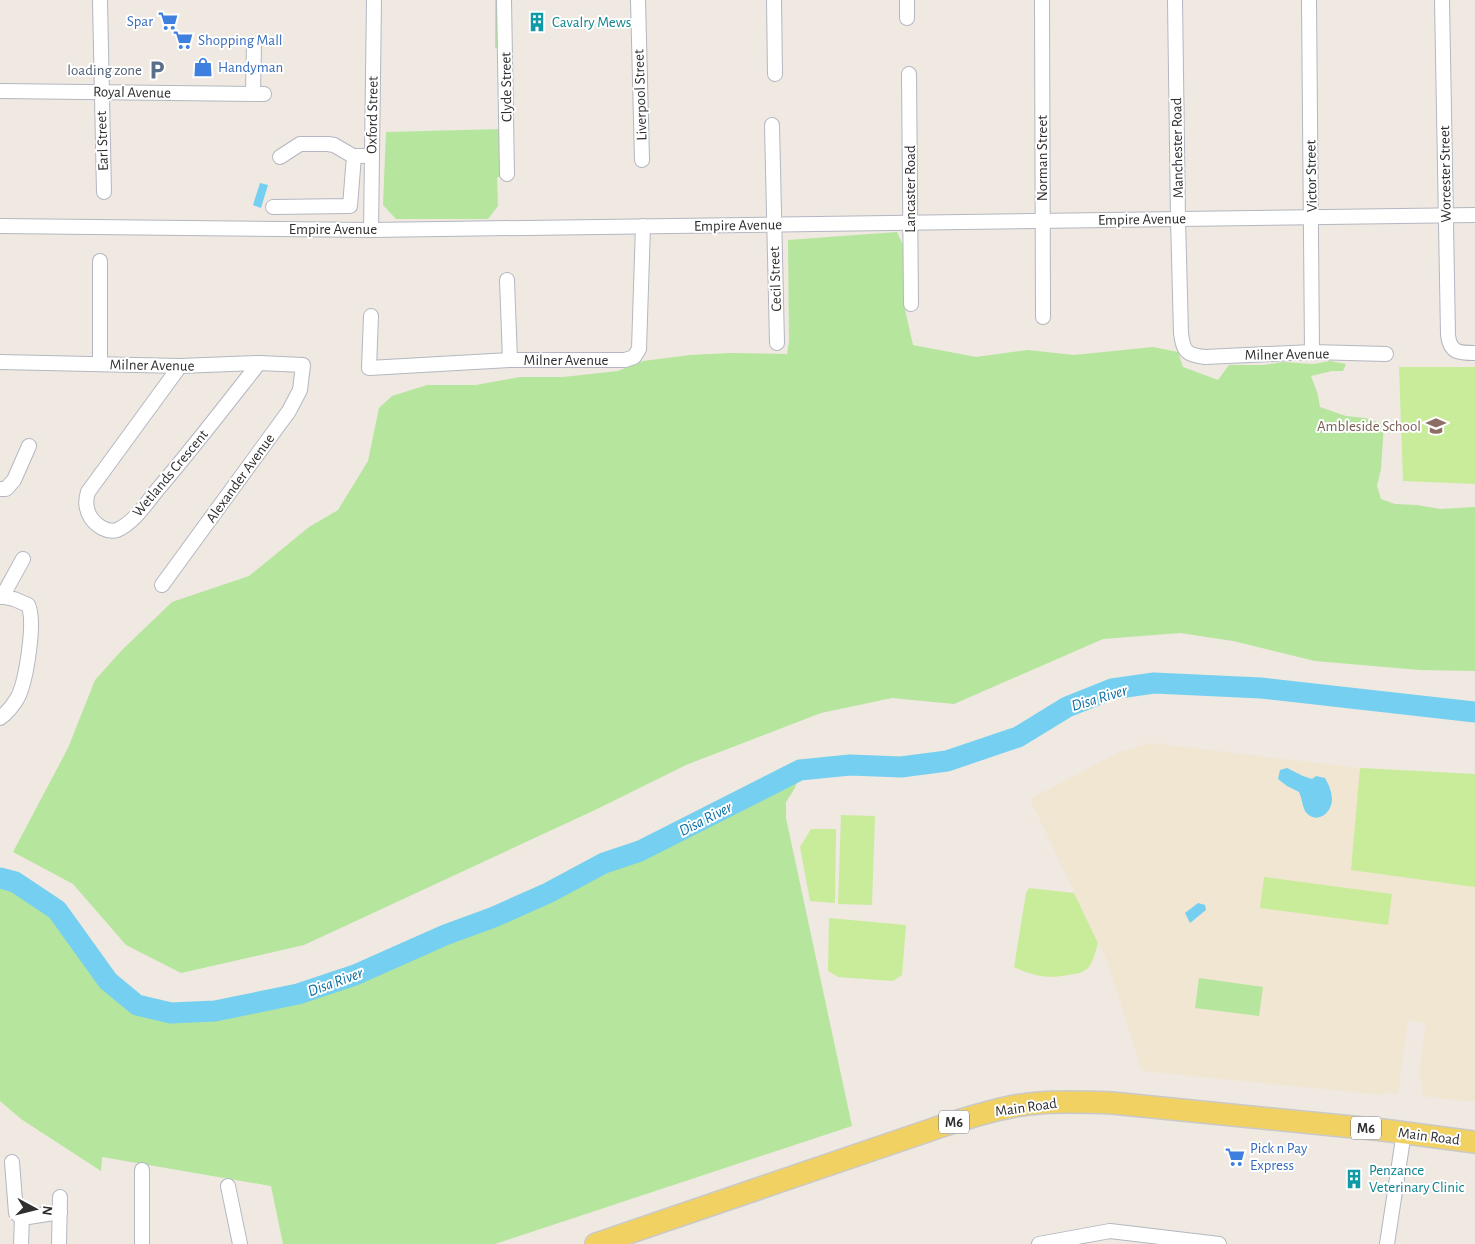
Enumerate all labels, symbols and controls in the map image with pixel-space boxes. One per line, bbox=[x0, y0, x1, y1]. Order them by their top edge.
supermarket icon: Spar bbox=[157, 10, 179, 32]
building icon: Cavalry Mews bbox=[526, 11, 548, 33]
place label: Spar bbox=[127, 14, 153, 29]
place label: Cavalry Mews bbox=[552, 15, 631, 30]
supermarket icon: Shopping Mall bbox=[172, 29, 194, 51]
place label: Shopping Mall bbox=[198, 33, 283, 48]
street label: Liverpool Street bbox=[631, 49, 650, 141]
street label: Clyde Street bbox=[498, 52, 515, 122]
shop icon: Handyman bbox=[192, 56, 214, 78]
parking icon: loading zone bbox=[146, 59, 168, 81]
place label: Handyman bbox=[218, 60, 283, 75]
place label: loading zone bbox=[67, 63, 142, 78]
street label: Oxford Street bbox=[364, 76, 381, 154]
street label: Royal Avenue bbox=[93, 84, 171, 101]
street label: Manchester Road bbox=[1169, 97, 1186, 199]
street label: Earl Street bbox=[94, 110, 111, 171]
street label: Norman Street bbox=[1035, 115, 1050, 201]
street label: Worcester Street bbox=[1437, 125, 1454, 223]
street label: Victor Street bbox=[1303, 140, 1320, 212]
street label: Lancaster Road bbox=[903, 145, 918, 233]
street label: Empire Avenue bbox=[1098, 211, 1186, 228]
street label: Empire Avenue bbox=[694, 217, 782, 234]
street label: Empire Avenue bbox=[289, 222, 377, 237]
street label: Cecil Street bbox=[767, 246, 784, 312]
street label: Milner Avenue bbox=[1244, 346, 1330, 363]
street label: Milner Avenue bbox=[524, 353, 609, 368]
street label: Milner Avenue bbox=[109, 357, 195, 374]
school or university icon: Ambleside School bbox=[1425, 415, 1447, 437]
place label: Ambleside School bbox=[1317, 419, 1421, 434]
street label: Wetlands Crescent bbox=[130, 427, 211, 520]
street label: Alexander Avenue bbox=[203, 431, 278, 525]
water label: Disa River bbox=[1070, 682, 1130, 714]
water label: Disa River bbox=[676, 798, 735, 839]
water label: Disa River bbox=[306, 964, 366, 999]
street label: Main Road bbox=[994, 1096, 1058, 1119]
road number: M6 bbox=[939, 1110, 969, 1134]
road number: M6 bbox=[1351, 1116, 1381, 1140]
street label: Main Road bbox=[1397, 1125, 1461, 1148]
place label: Pick n Pay Express bbox=[1250, 1141, 1308, 1173]
supermarket icon: Pick n Pay Express bbox=[1224, 1146, 1246, 1168]
place label: Penzance Veterinary Clinic bbox=[1369, 1163, 1465, 1195]
building icon: Penzance Veterinary Clinic bbox=[1343, 1168, 1365, 1190]
north arrow bbox=[10, 1184, 60, 1234]
text: N bbox=[39, 1205, 54, 1216]

